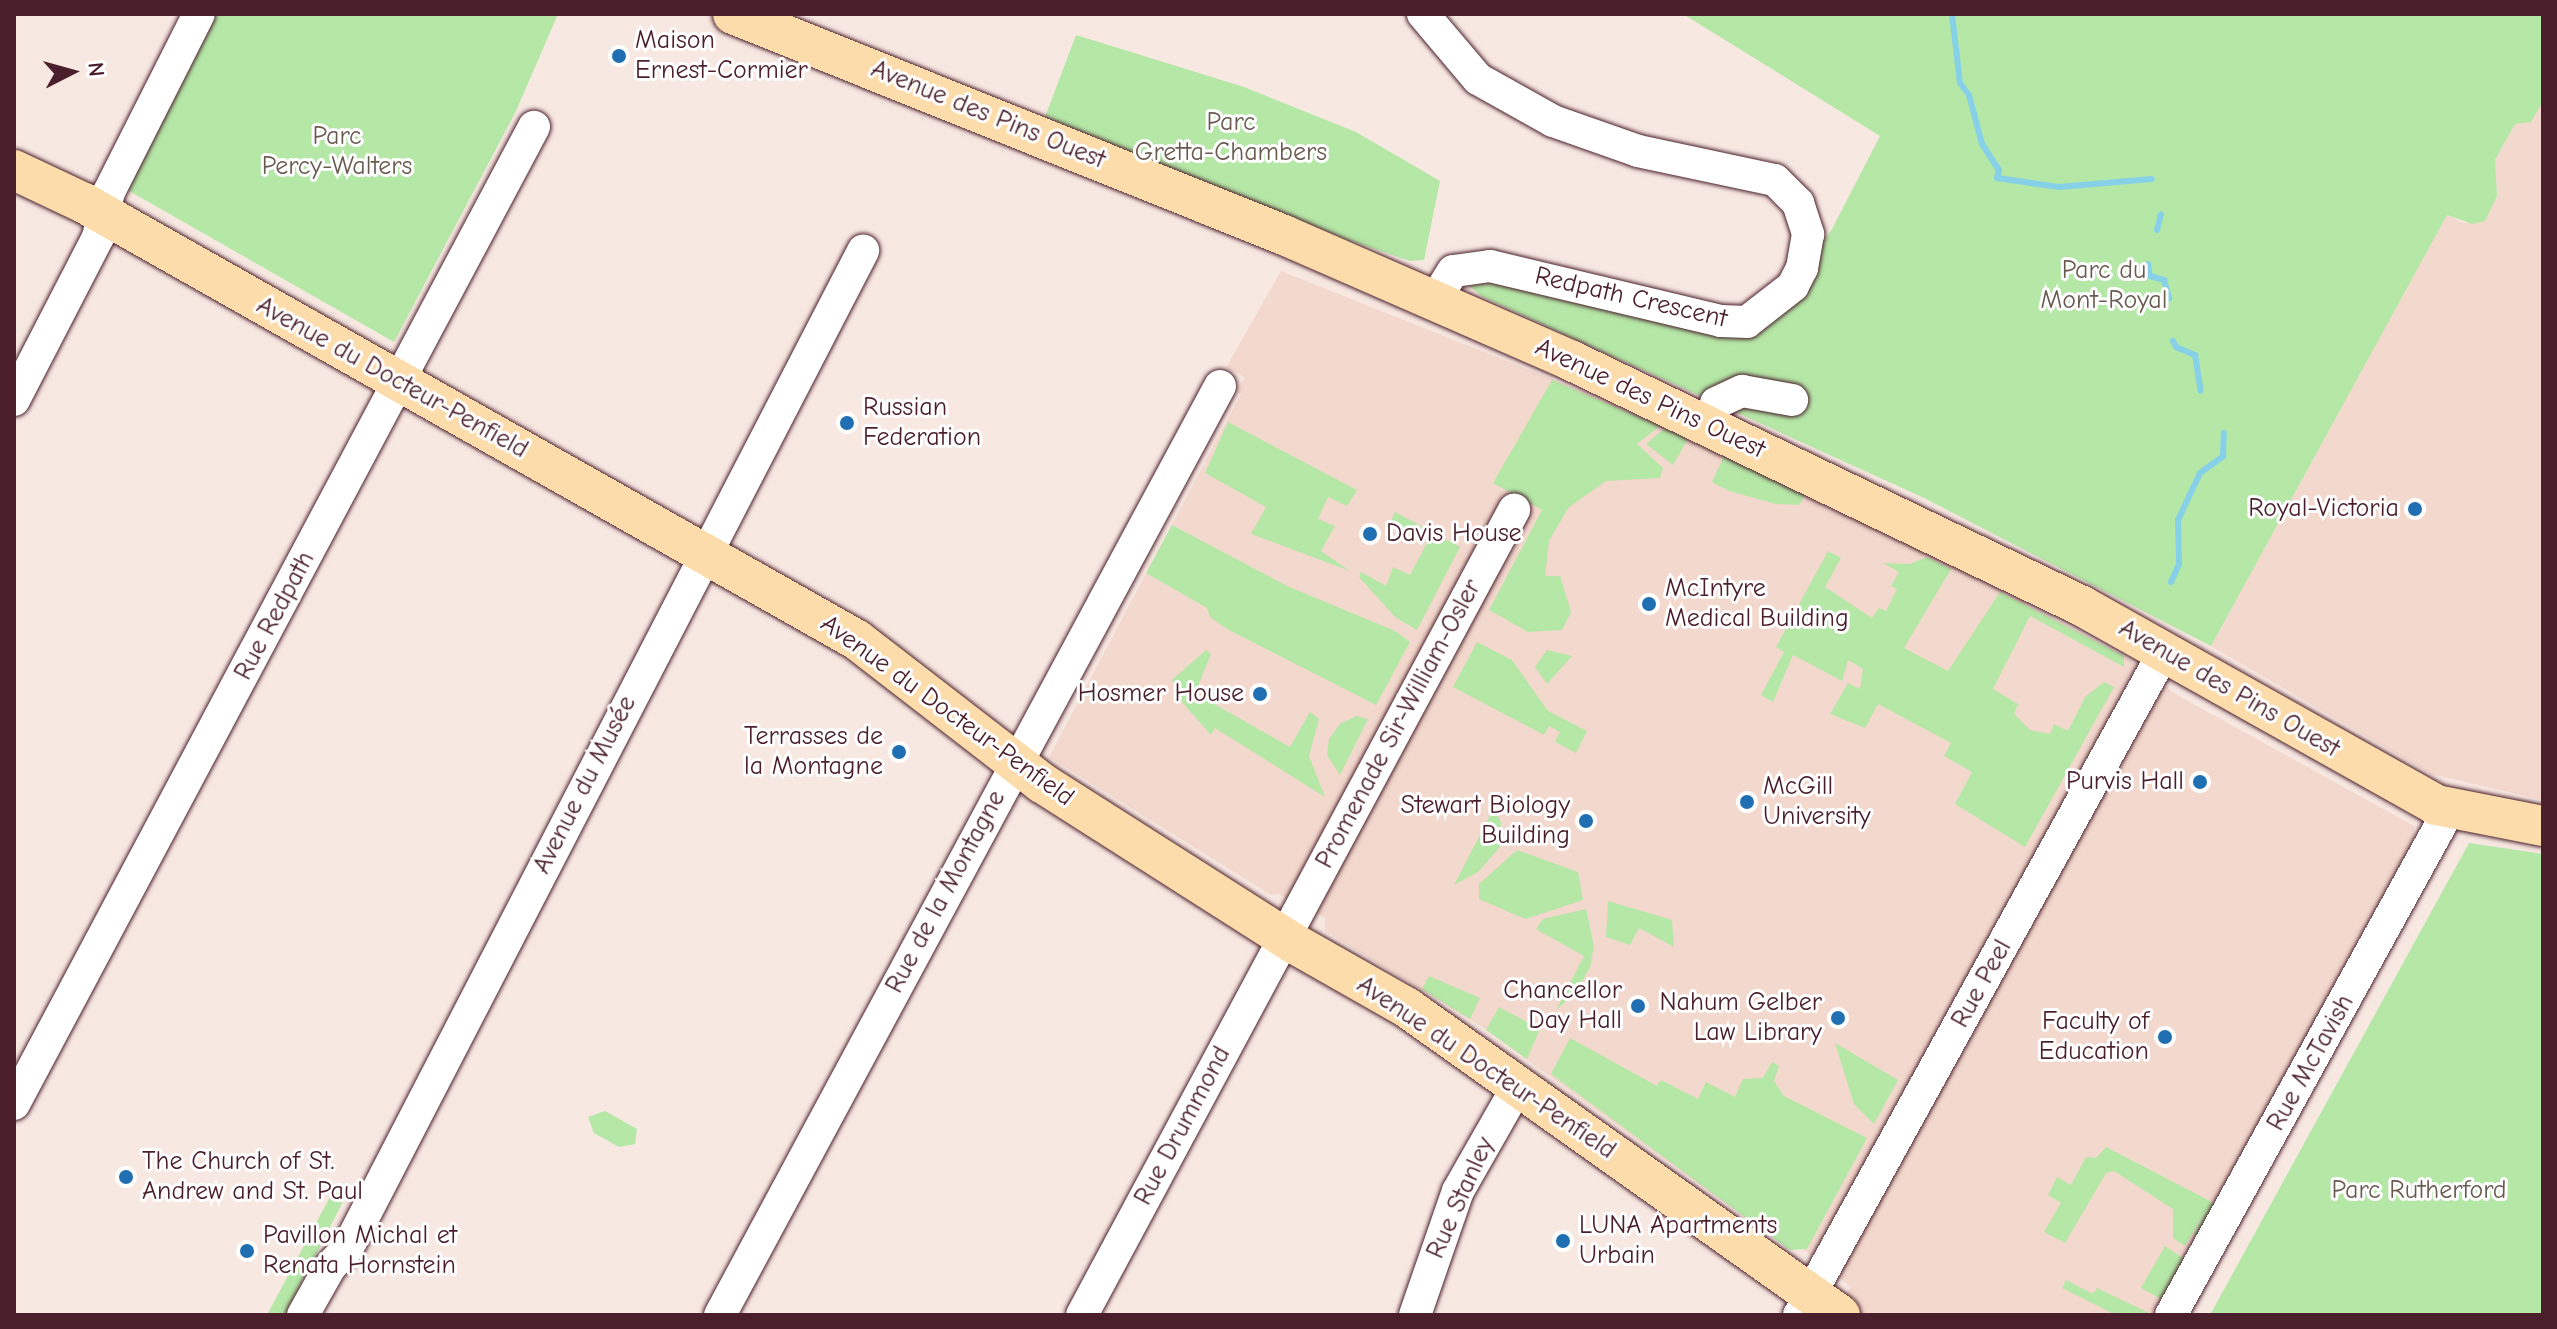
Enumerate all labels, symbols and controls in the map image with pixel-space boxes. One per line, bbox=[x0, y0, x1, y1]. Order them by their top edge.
place label: Maison Ernest-Cormier bbox=[635, 25, 808, 86]
north arrow bbox=[32, 32, 112, 112]
marker: Maison Ernest-Cormier bbox=[610, 47, 628, 65]
street label: Avenue des Pins Ouest bbox=[866, 54, 1110, 176]
text: N bbox=[82, 61, 110, 78]
park label: Parc Gretta-Chambers bbox=[1135, 107, 1327, 168]
park label: Parc Percy-Walters bbox=[262, 121, 412, 182]
park label: Parc du Mont-Royal bbox=[2041, 255, 2167, 316]
street label: Redpath Crescent bbox=[1532, 261, 1730, 335]
street label: Avenue du Docteur-Penfield bbox=[251, 290, 533, 466]
street label: Avenue des Pins Ouest bbox=[1530, 332, 1770, 466]
place label: Russian Federation bbox=[863, 392, 981, 454]
marker: Russian Federation bbox=[838, 414, 856, 432]
place label: Royal-Victoria bbox=[2248, 493, 2399, 525]
marker: Royal-Victoria bbox=[2406, 500, 2424, 518]
place label: Davis House bbox=[1386, 518, 1522, 550]
marker: Davis House bbox=[1361, 525, 1379, 543]
street label: Rue Redpath bbox=[228, 546, 322, 686]
place label: McIntyre Medical Building bbox=[1665, 573, 1849, 634]
street label: Promenade Sir-William-Osler bbox=[1309, 574, 1489, 874]
marker: McIntyre Medical Building bbox=[1640, 595, 1658, 613]
street label: Avenue du Docteur-Penfield bbox=[814, 609, 1080, 813]
street label: Avenue des Pins Ouest bbox=[2113, 613, 2345, 765]
place label: Hosmer House bbox=[1078, 678, 1244, 710]
marker: Hosmer House bbox=[1251, 685, 1269, 703]
street label: Avenue du Musée bbox=[527, 691, 643, 879]
place label: Terrasses de la Montagne bbox=[744, 721, 883, 782]
marker: Terrasses de la Montagne bbox=[890, 743, 908, 761]
place label: Purvis Hall bbox=[2066, 766, 2184, 798]
place label: McGill University bbox=[1763, 771, 1871, 832]
marker: Purvis Hall bbox=[2191, 773, 2209, 791]
street label: Rue de la Montagne bbox=[879, 785, 1013, 999]
place label: Stewart Biology Building bbox=[1400, 790, 1570, 852]
marker: McGill University bbox=[1738, 793, 1756, 811]
marker: Stewart Biology Building bbox=[1577, 812, 1595, 830]
street label: Rue Peel bbox=[1945, 935, 2019, 1033]
street label: Avenue du Docteur-Penfield bbox=[1351, 970, 1621, 1166]
place label: Chancellor Day Hall bbox=[1503, 975, 1622, 1036]
place label: Nahum Gelber Law Library bbox=[1659, 987, 1822, 1048]
street label: Rue McTavish bbox=[2261, 989, 2361, 1137]
marker: Chancellor Day Hall bbox=[1629, 997, 1647, 1015]
place label: Faculty of Education bbox=[2039, 1006, 2149, 1068]
marker: Nahum Gelber Law Library bbox=[1829, 1009, 1847, 1027]
marker: Faculty of Education bbox=[2156, 1028, 2174, 1046]
street label: Rue Drummond bbox=[1128, 1041, 1238, 1211]
street label: Rue Stanley bbox=[1420, 1132, 1502, 1264]
place label: The Church of St. Andrew and St. Paul bbox=[142, 1146, 363, 1208]
marker: The Church of St. Andrew and St. Paul bbox=[117, 1168, 135, 1186]
park label: Parc Rutherford bbox=[2331, 1175, 2507, 1207]
place label: LUNA Apartments Urbain bbox=[1579, 1210, 1777, 1272]
place label: Pavillon Michal et Renata Hornstein bbox=[263, 1220, 457, 1282]
marker: LUNA Apartments Urbain bbox=[1554, 1232, 1572, 1250]
marker: Pavillon Michal et Renata Hornstein bbox=[238, 1242, 256, 1260]

